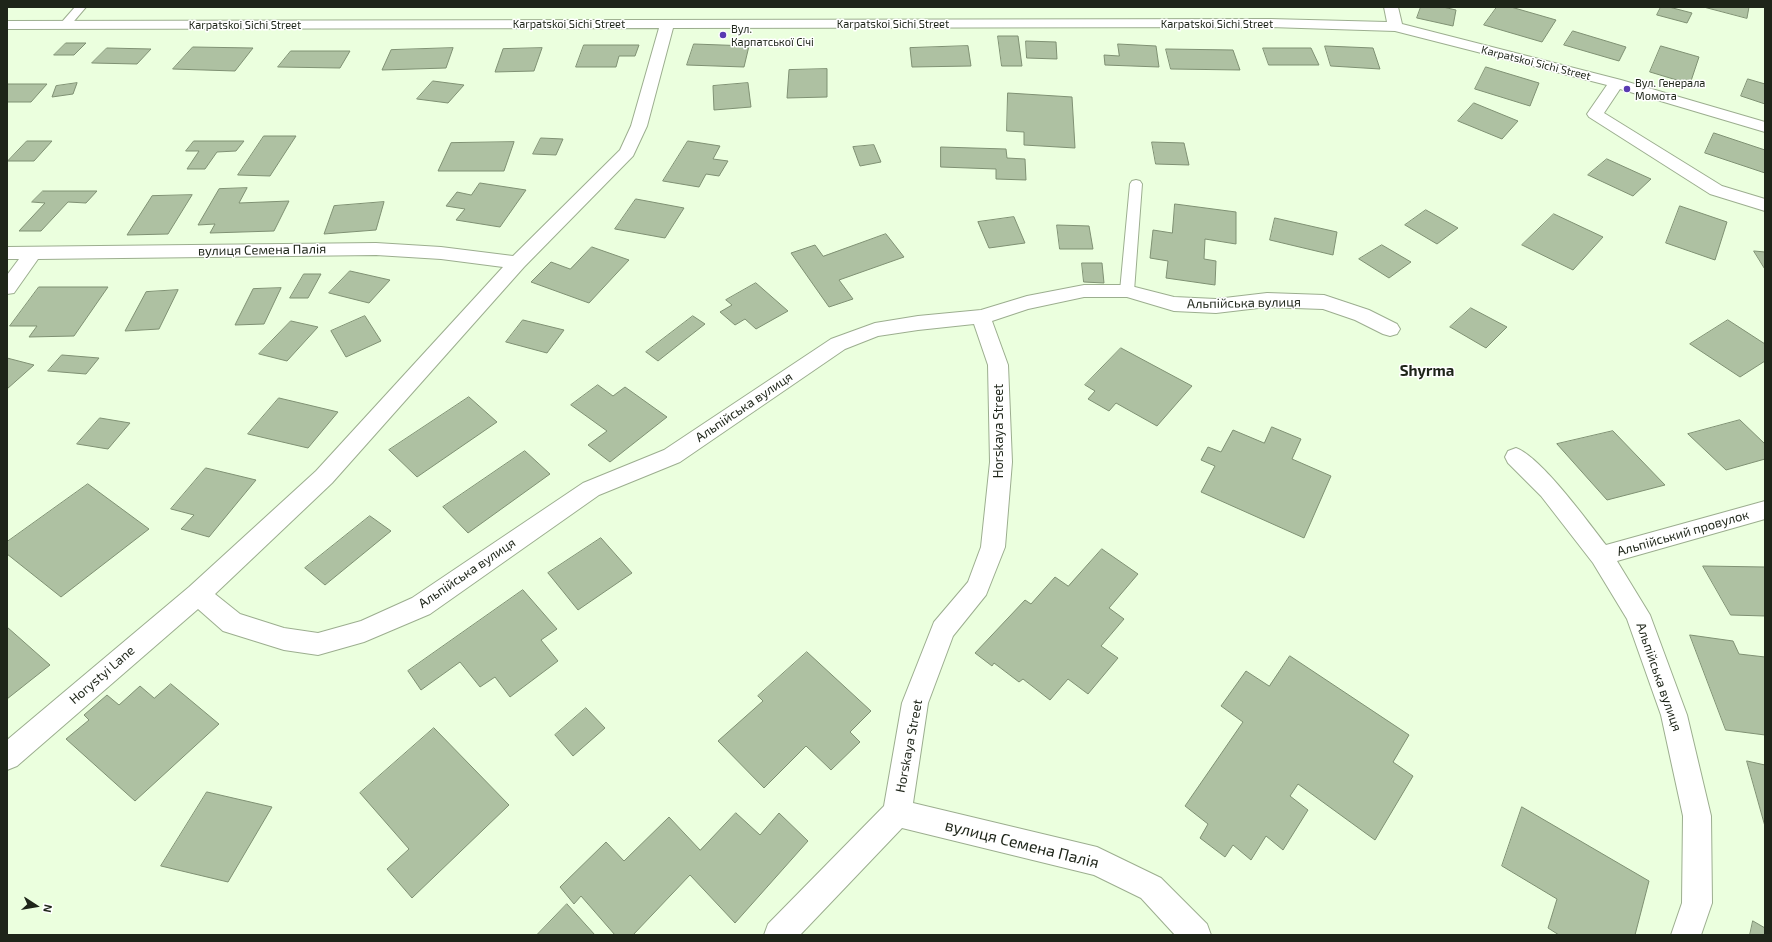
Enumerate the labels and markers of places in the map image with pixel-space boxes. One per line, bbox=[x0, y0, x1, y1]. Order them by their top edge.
place label: Вул. Карпатської Січі bbox=[731, 22, 814, 48]
marker: Вул. Карпатської Січі bbox=[718, 30, 728, 40]
place label: Вул. Генерала Момота bbox=[1635, 76, 1705, 102]
marker: Вул. Генерала Момота bbox=[1622, 84, 1632, 94]

